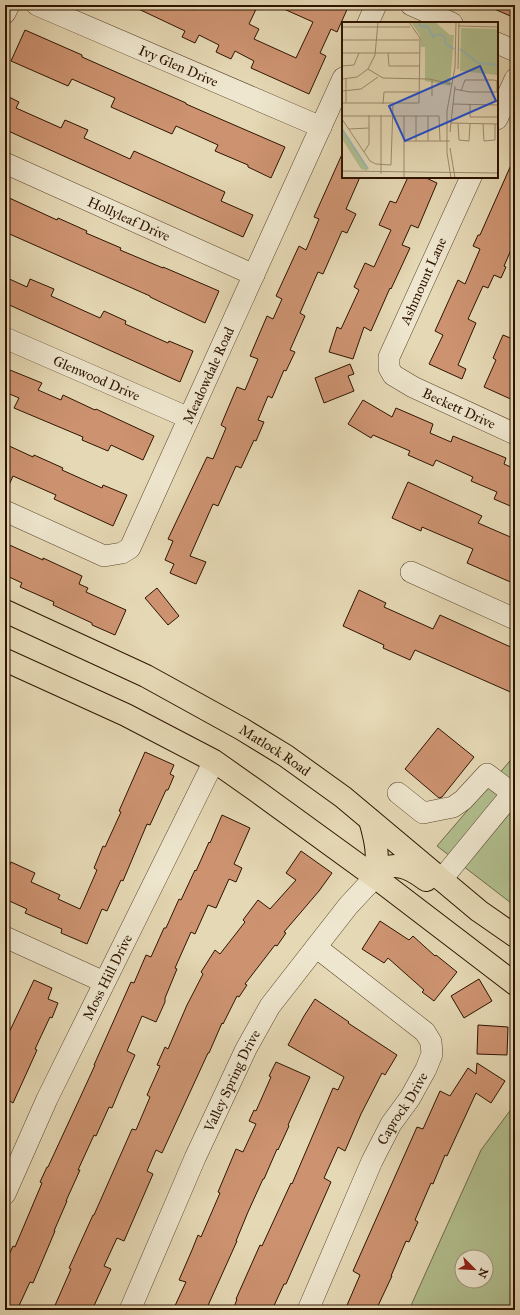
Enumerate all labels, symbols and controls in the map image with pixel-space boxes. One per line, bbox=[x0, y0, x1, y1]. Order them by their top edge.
inset map bbox=[342, 22, 498, 178]
street label: Ivy Glen Drive bbox=[136, 42, 221, 91]
street label: Hollyleaf Drive bbox=[85, 193, 173, 245]
street label: Ashmount Lane bbox=[396, 235, 450, 328]
street label: Meadowdale Road bbox=[179, 324, 238, 427]
street label: Glenwood Drive bbox=[50, 352, 143, 405]
street label: Beckett Drive bbox=[420, 385, 498, 433]
street label: Matlock Road bbox=[236, 721, 314, 780]
street label: Moss Hill Drive bbox=[79, 931, 136, 1023]
street label: Valley Spring Drive bbox=[200, 1027, 264, 1135]
street label: Caprock Drive bbox=[374, 1069, 432, 1148]
north arrow bbox=[454, 1249, 494, 1289]
text: N bbox=[475, 1266, 491, 1280]

